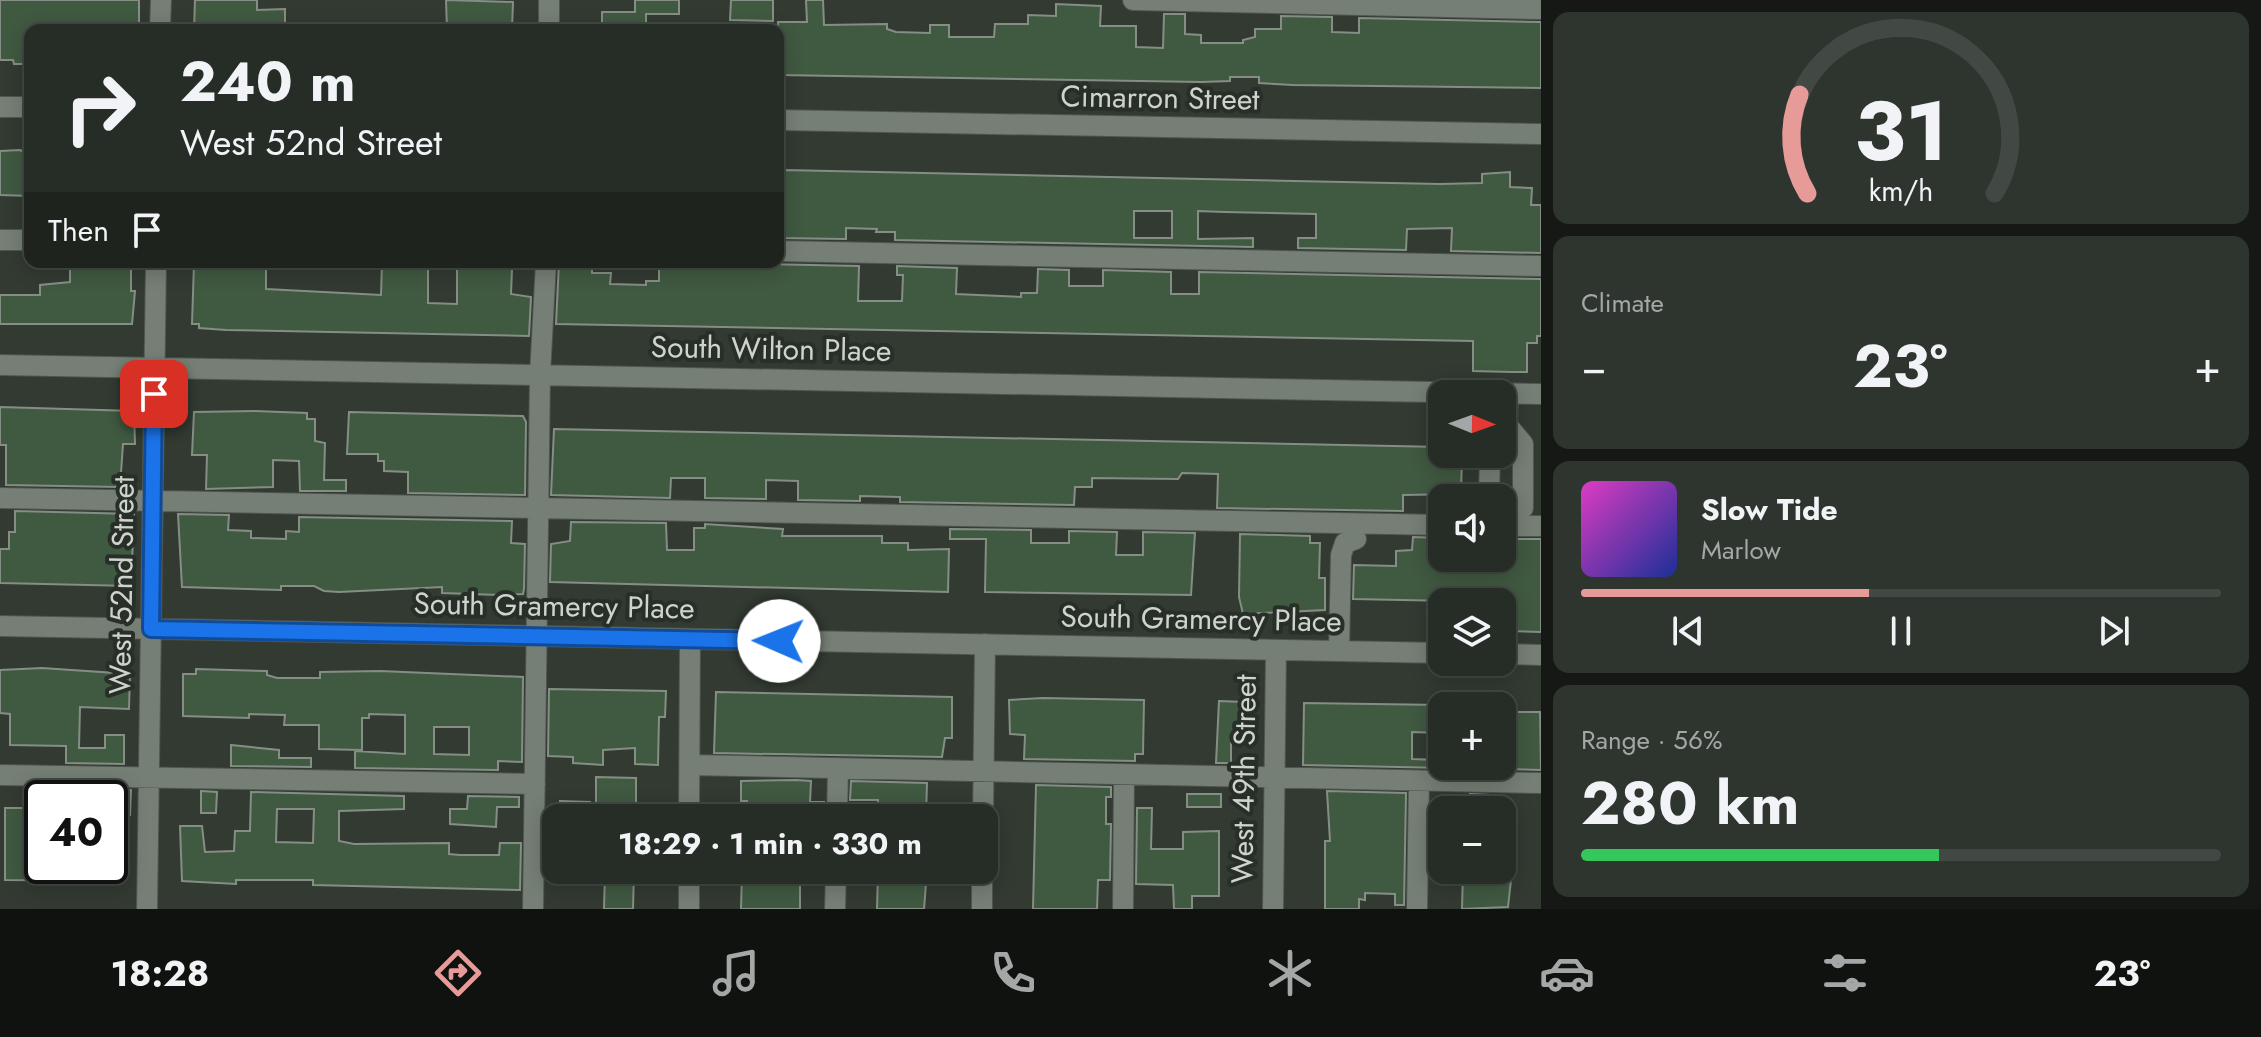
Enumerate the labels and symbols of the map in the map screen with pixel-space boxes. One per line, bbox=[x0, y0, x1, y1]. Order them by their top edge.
street label: Cimarron Street bbox=[1060, 74, 1261, 121]
street label: South Wilton Place bbox=[650, 325, 892, 372]
pin bbox=[120, 360, 188, 428]
north arrow bbox=[1428, 380, 1516, 468]
street label: West 52nd Street bbox=[98, 475, 145, 695]
street label: South Gramercy Place bbox=[413, 582, 695, 629]
street label: South Gramercy Place bbox=[1060, 595, 1342, 642]
position arrow bbox=[737, 599, 821, 683]
street label: West 49th Street bbox=[1220, 673, 1267, 884]
speed limit sign: 40 bbox=[24, 780, 128, 884]

